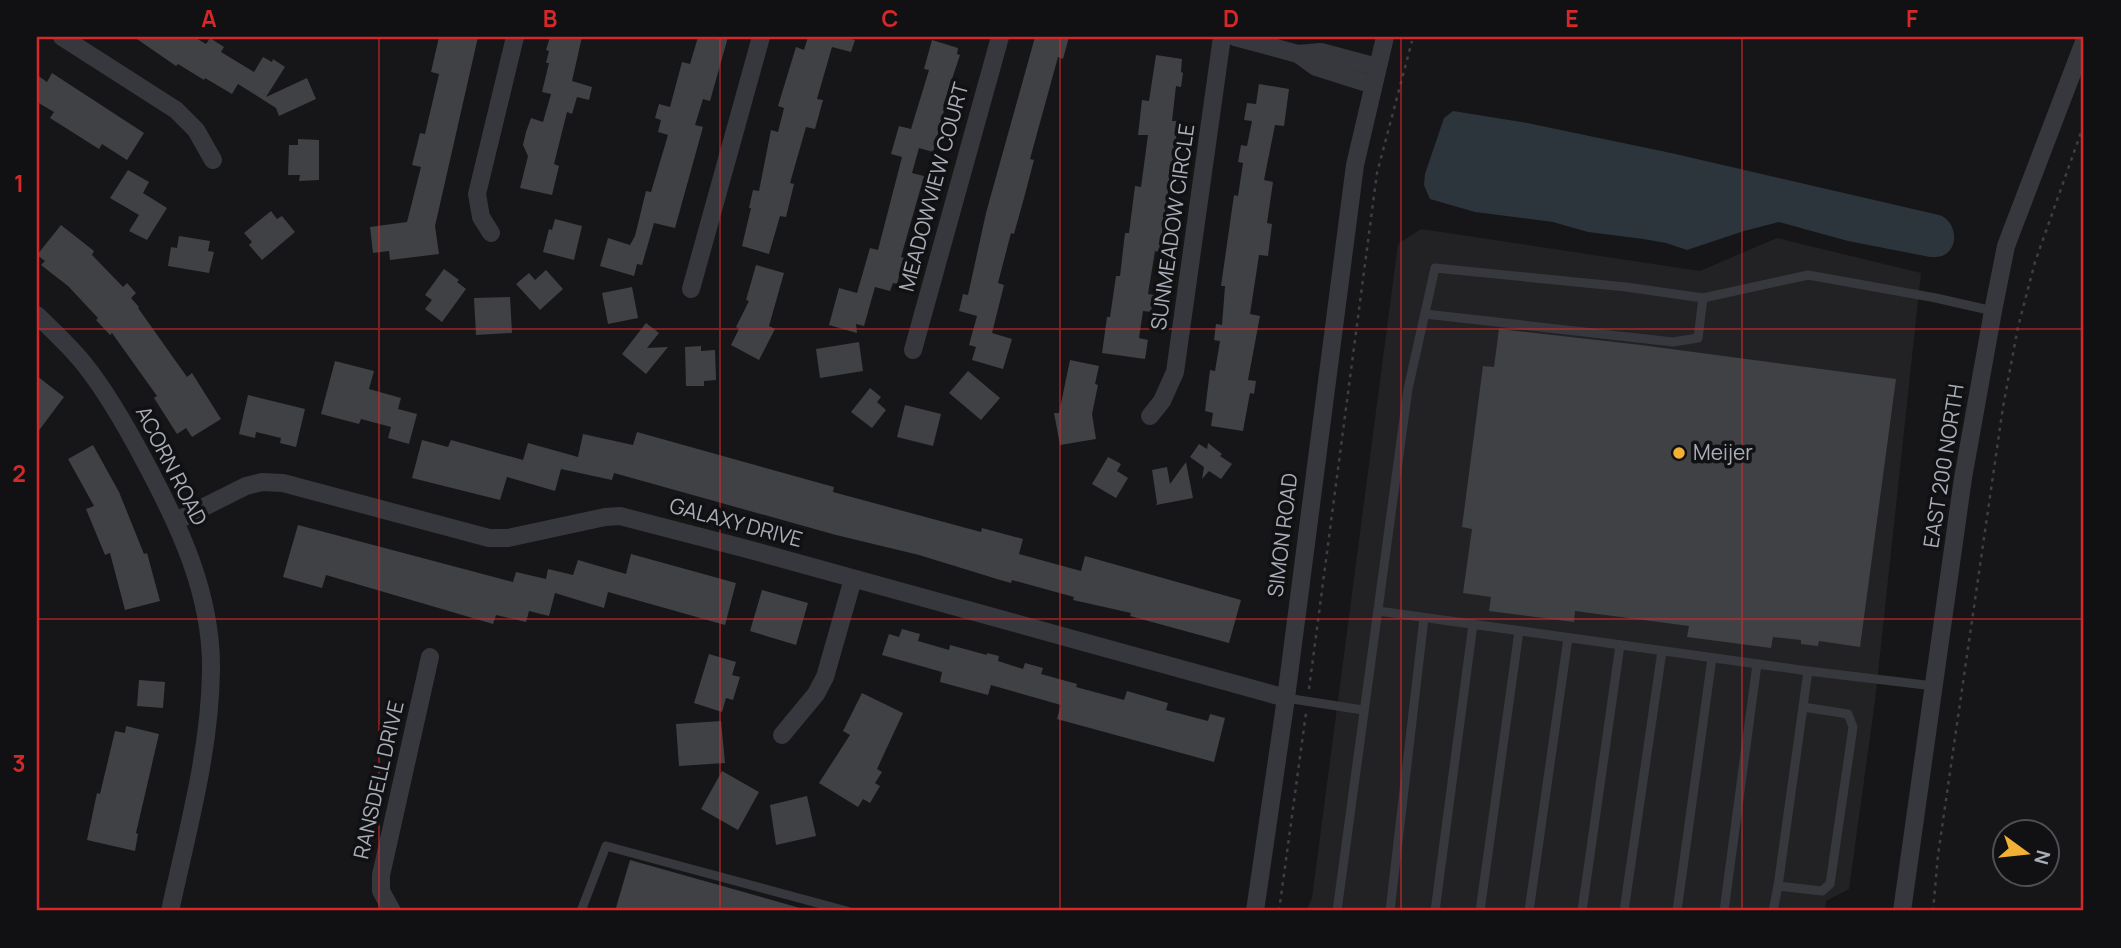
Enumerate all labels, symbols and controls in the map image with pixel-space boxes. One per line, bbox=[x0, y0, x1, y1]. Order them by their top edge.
text: A bbox=[201, 2, 217, 34]
text: B bbox=[543, 2, 557, 34]
text: C bbox=[882, 2, 899, 34]
text: D bbox=[1223, 2, 1239, 34]
text: E bbox=[1565, 2, 1579, 34]
text: F bbox=[1906, 2, 1918, 34]
street label: MEADOWVIEW COURT bbox=[892, 79, 975, 294]
street label: SUNMEADOW CIRCLE bbox=[1144, 122, 1200, 332]
text: 1 bbox=[14, 167, 24, 199]
street label: EAST 200 NORTH bbox=[1916, 382, 1970, 550]
street label: ACORN ROAD bbox=[130, 401, 214, 530]
place label: Meijer bbox=[1693, 438, 1753, 466]
marker: Meijer bbox=[1671, 445, 1687, 461]
text: 2 bbox=[12, 457, 26, 489]
street label: SIMON ROAD bbox=[1261, 471, 1304, 598]
street label: GALAXY DRIVE bbox=[667, 491, 806, 553]
street label: RANSDELL DRIVE bbox=[346, 698, 410, 862]
text: 3 bbox=[12, 747, 26, 779]
north arrow bbox=[1992, 818, 2062, 888]
text: N bbox=[2028, 847, 2057, 867]

